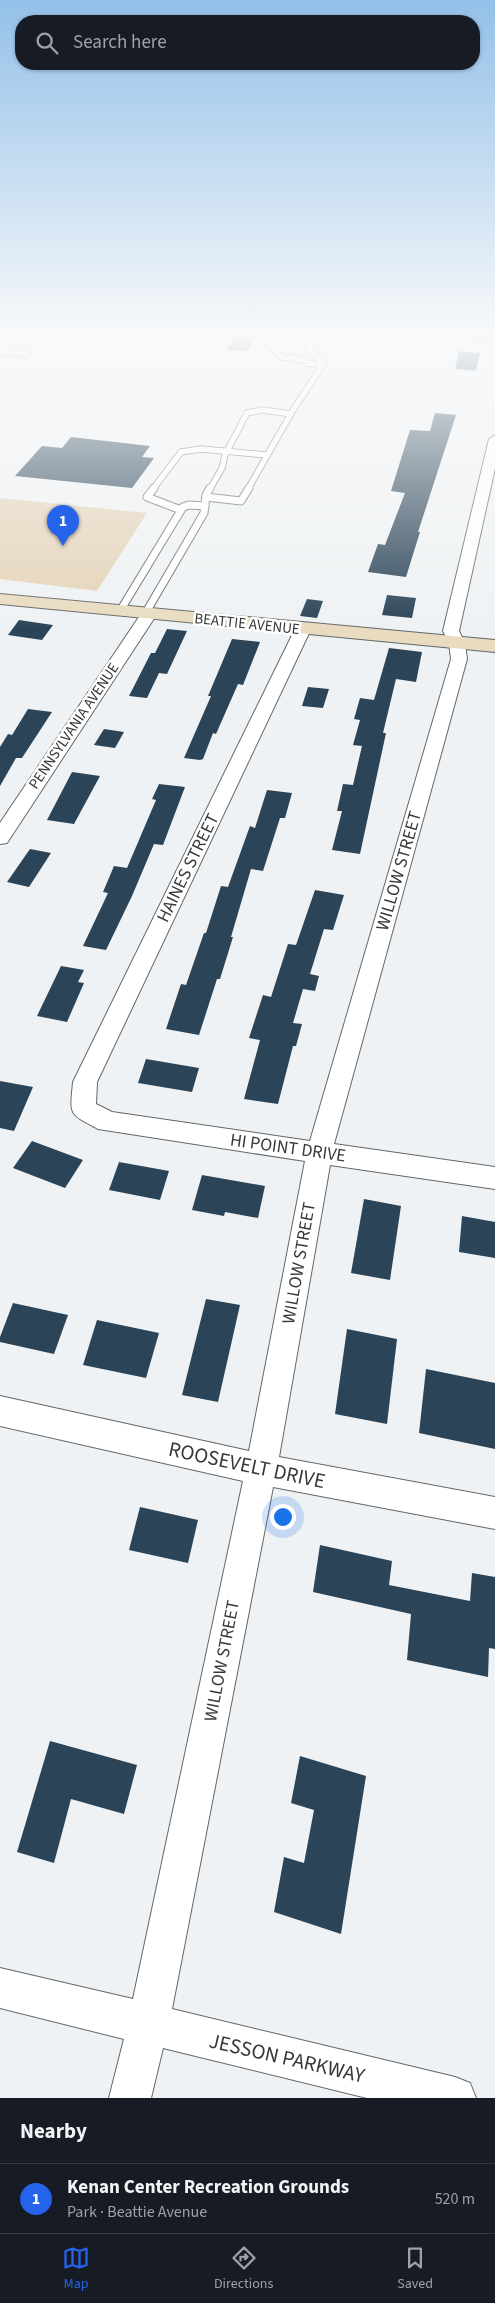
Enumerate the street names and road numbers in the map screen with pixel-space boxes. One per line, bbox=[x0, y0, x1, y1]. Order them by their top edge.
street label: BEATTIE AVENUE bbox=[193, 608, 301, 640]
street label: PENNSYLVANIA AVENUE bbox=[24, 659, 124, 793]
street label: WILLOW STREET bbox=[370, 808, 428, 934]
street label: HAINES STREET bbox=[151, 809, 225, 927]
street label: HI POINT DRIVE bbox=[229, 1128, 347, 1168]
street label: WILLOW STREET bbox=[276, 1200, 322, 1326]
street label: ROOSEVELT DRIVE bbox=[166, 1434, 328, 1496]
street label: WILLOW STREET bbox=[198, 1598, 246, 1724]
street label: JESSON PARKWAY bbox=[206, 2026, 369, 2091]

